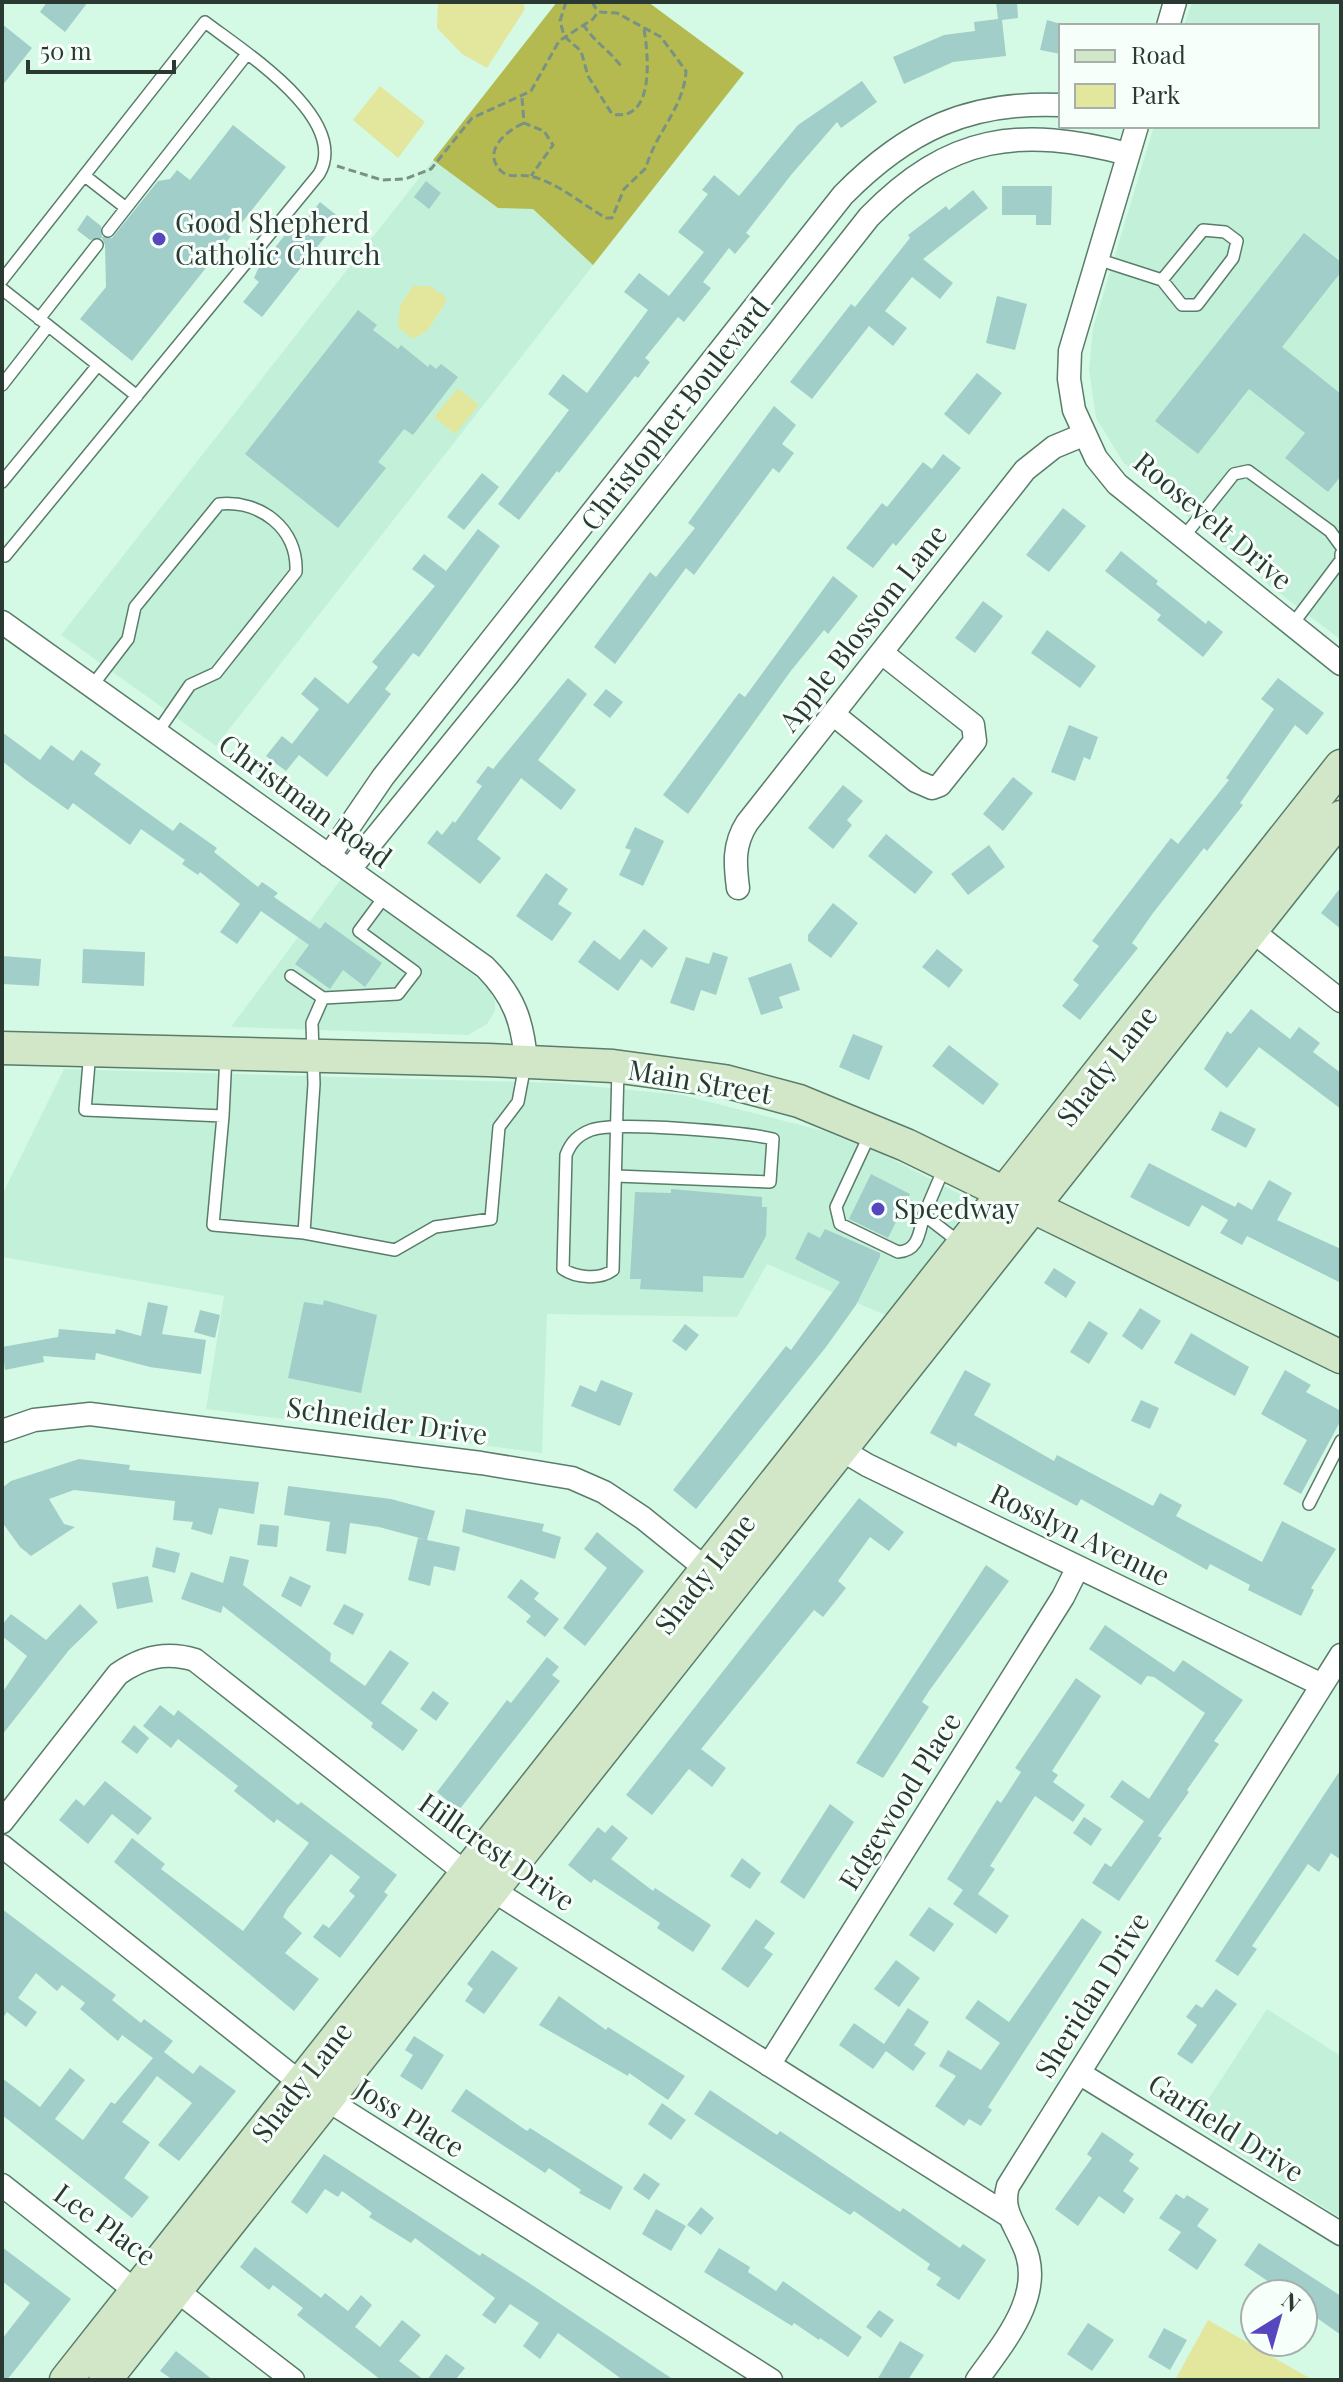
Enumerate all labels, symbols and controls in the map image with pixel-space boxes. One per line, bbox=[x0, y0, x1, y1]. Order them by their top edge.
scale bar bbox=[28, 24, 174, 74]
legend bbox=[1059, 24, 1319, 128]
text: 50 m bbox=[40, 34, 92, 66]
text: Road bbox=[1131, 38, 1186, 70]
text: Park bbox=[1131, 78, 1181, 110]
place label: Good Shepherd Catholic Church bbox=[175, 203, 381, 272]
marker: Good Shepherd Catholic Church bbox=[150, 230, 168, 248]
street label: Christopher Boulevard bbox=[571, 289, 777, 537]
street label: Roosevelt Drive bbox=[1127, 443, 1301, 597]
street label: Apple Blossom Lane bbox=[769, 516, 954, 739]
street label: Christman Road bbox=[212, 725, 400, 875]
street label: Shady Lane bbox=[1047, 997, 1165, 1133]
street label: Main Street bbox=[626, 1050, 776, 1112]
place label: Speedway bbox=[894, 1189, 1019, 1226]
marker: Speedway bbox=[869, 1200, 887, 1218]
street label: Schneider Drive bbox=[285, 1387, 490, 1452]
street label: Rosslyn Avenue bbox=[985, 1474, 1177, 1593]
street label: Shady Lane bbox=[645, 1505, 763, 1641]
street label: Edgewood Place bbox=[829, 1704, 968, 1896]
street label: Hillcrest Drive bbox=[413, 1783, 583, 1918]
street label: Sheridan Drive bbox=[1025, 1904, 1156, 2084]
street label: Shady Lane bbox=[242, 2013, 360, 2149]
street label: Garfield Drive bbox=[1142, 2064, 1312, 2189]
street label: Joss Place bbox=[348, 2068, 472, 2165]
street label: Lee Place bbox=[47, 2174, 164, 2273]
north arrow bbox=[1239, 2278, 1319, 2358]
text: N bbox=[1276, 2284, 1307, 2318]

